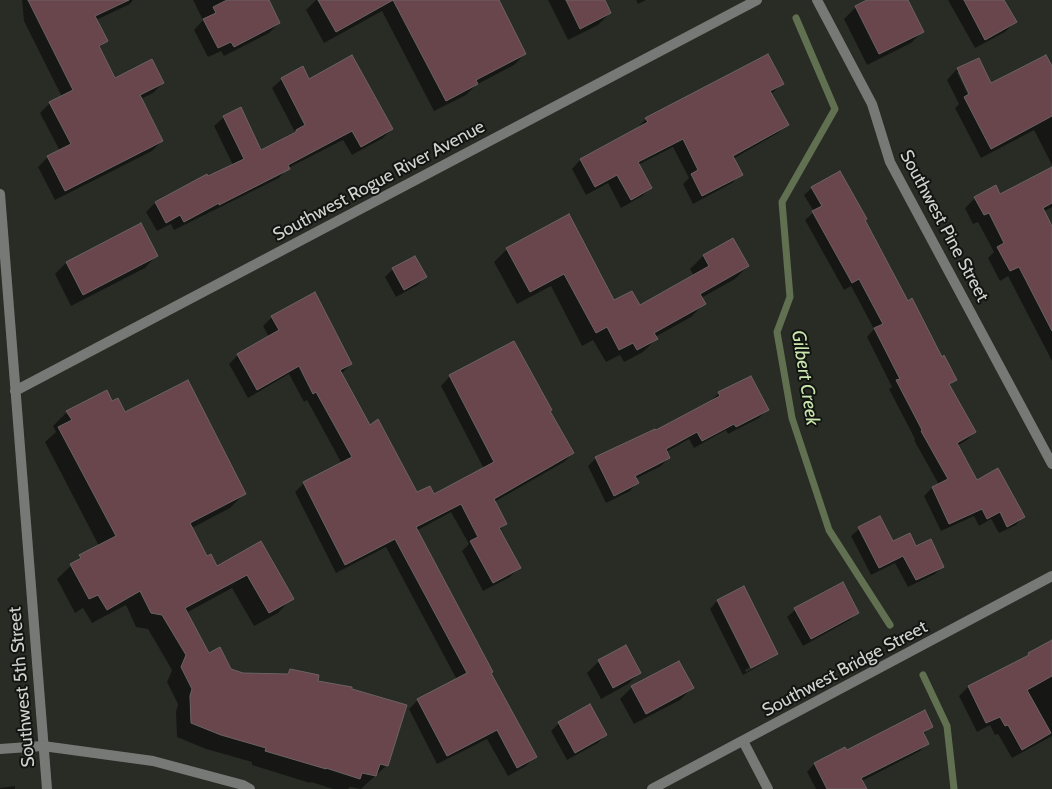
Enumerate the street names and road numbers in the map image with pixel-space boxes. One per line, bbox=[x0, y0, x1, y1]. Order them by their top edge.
street label: Southwest Rogue River Avenue bbox=[269, 116, 489, 246]
street label: Southwest Pine Street bbox=[895, 146, 993, 306]
street label: Southwest 5th Street bbox=[4, 606, 40, 768]
street label: Southwest Bridge Street bbox=[759, 616, 931, 722]

